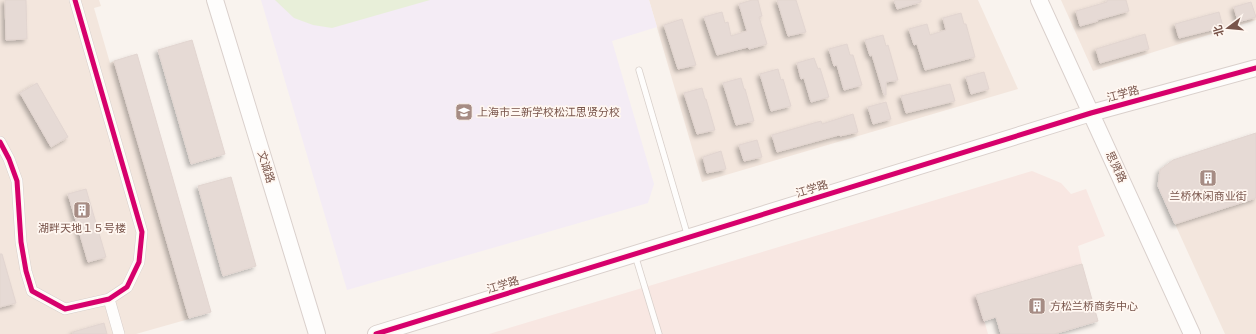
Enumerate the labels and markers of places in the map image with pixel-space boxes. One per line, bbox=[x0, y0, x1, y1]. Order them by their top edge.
school or university icon: 上海市三新学校松江思贤分校 bbox=[454, 102, 474, 122]
place label: 上海市三新学校松江思贤分校 bbox=[477, 106, 620, 118]
building icon: 兰桥休闲商业街 bbox=[1198, 168, 1218, 188]
place label: 兰桥休闲商业街 bbox=[1170, 190, 1247, 202]
building icon: 湖畔天地１５号楼 bbox=[72, 200, 92, 220]
place label: 湖畔天地１５号楼 bbox=[38, 222, 126, 234]
building icon: 方松兰桥商务中心 bbox=[1027, 296, 1047, 316]
place label: 方松兰桥商务中心 bbox=[1050, 300, 1138, 312]

